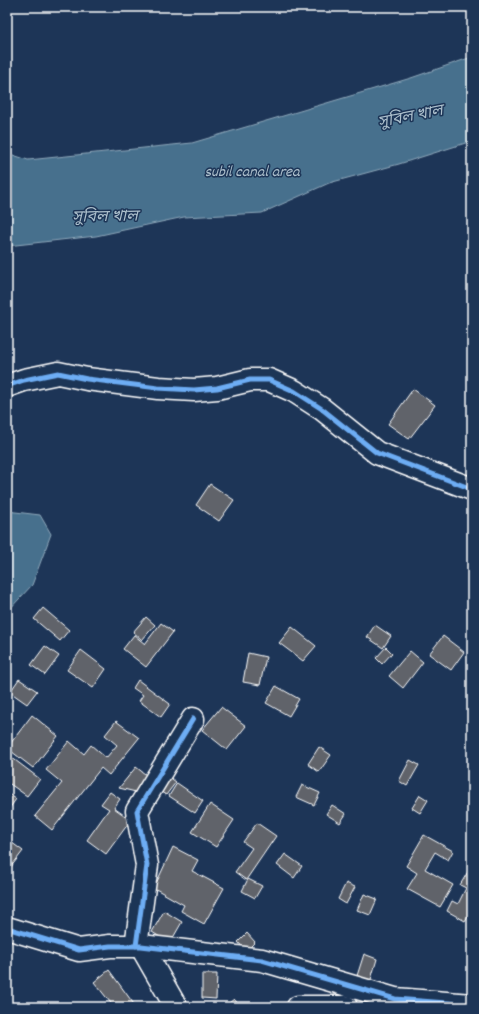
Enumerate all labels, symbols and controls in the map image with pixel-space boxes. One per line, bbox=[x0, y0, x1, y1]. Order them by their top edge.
water label: সুবিল খাল bbox=[376, 99, 448, 135]
water label: subil canal area bbox=[204, 161, 301, 184]
water label: সুবিল খাল bbox=[72, 205, 141, 230]

